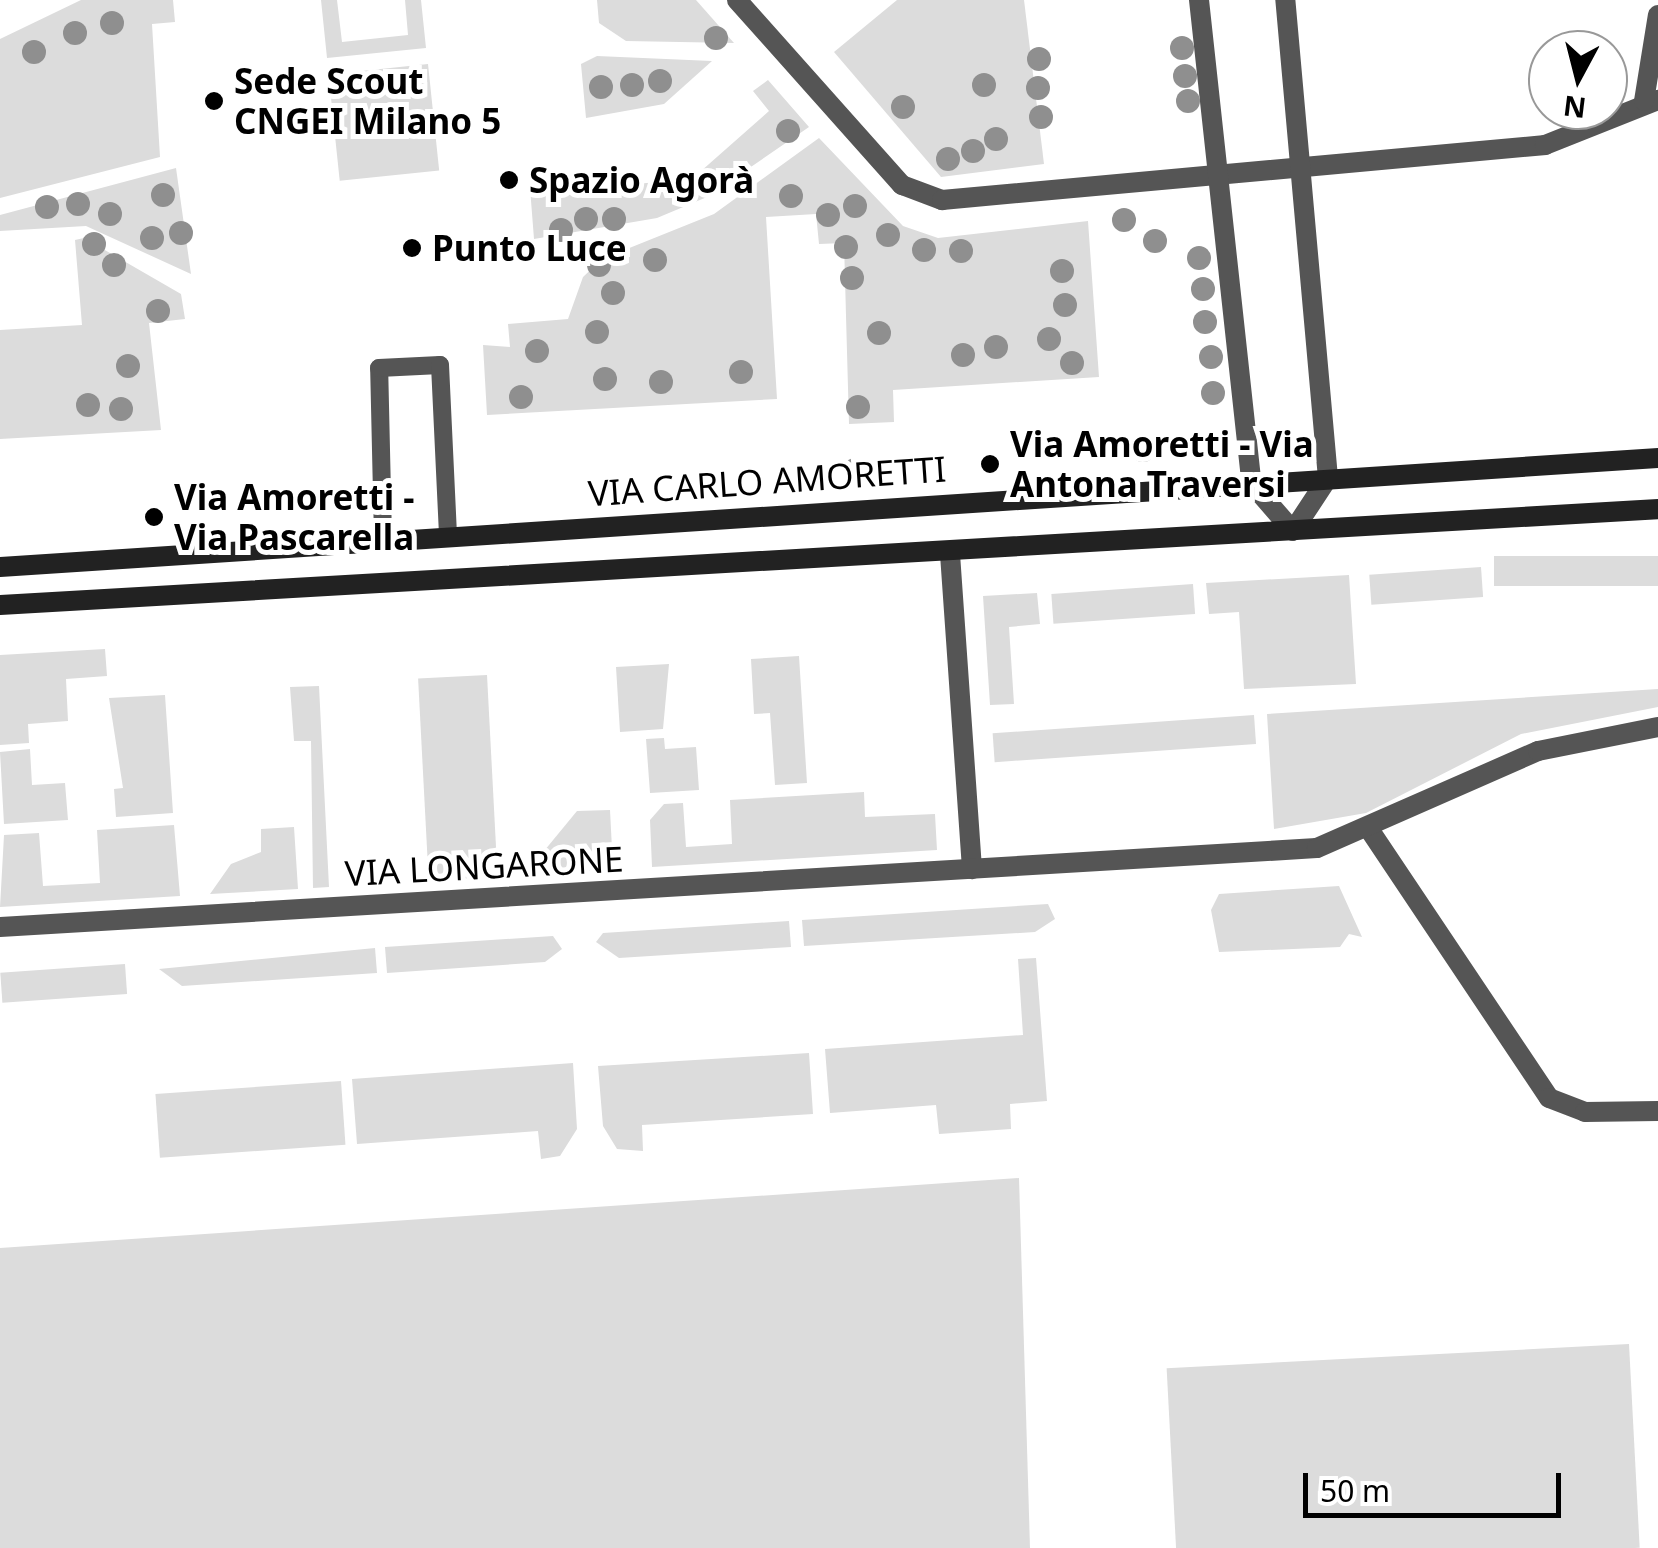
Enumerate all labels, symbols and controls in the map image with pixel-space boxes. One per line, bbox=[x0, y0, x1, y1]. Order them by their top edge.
north arrow bbox=[1528, 30, 1628, 130]
place label: Sede Scout CNGEI Milano 5 bbox=[234, 60, 501, 142]
text: N bbox=[1561, 88, 1588, 128]
marker: Sede Scout CNGEI Milano 5 bbox=[203, 90, 225, 112]
place label: Spazio Agorà bbox=[529, 159, 754, 201]
marker: Spazio Agorà bbox=[498, 169, 520, 191]
place label: Punto Luce bbox=[432, 227, 627, 269]
marker: Punto Luce bbox=[401, 237, 423, 259]
place label: Via Amoretti - Via Antona Traversi bbox=[1010, 423, 1314, 505]
street label: VIA CARLO AMORETTI bbox=[587, 448, 947, 514]
marker: Via Amoretti - Via Antona Traversi bbox=[979, 453, 1001, 475]
place label: Via Amoretti - Via Pascarella bbox=[174, 476, 414, 558]
marker: Via Amoretti - Via Pascarella bbox=[143, 506, 165, 528]
street label: VIA LONGARONE bbox=[344, 838, 624, 894]
scale bar bbox=[1308, 1453, 1566, 1515]
text: 50 m bbox=[1320, 1470, 1390, 1511]

